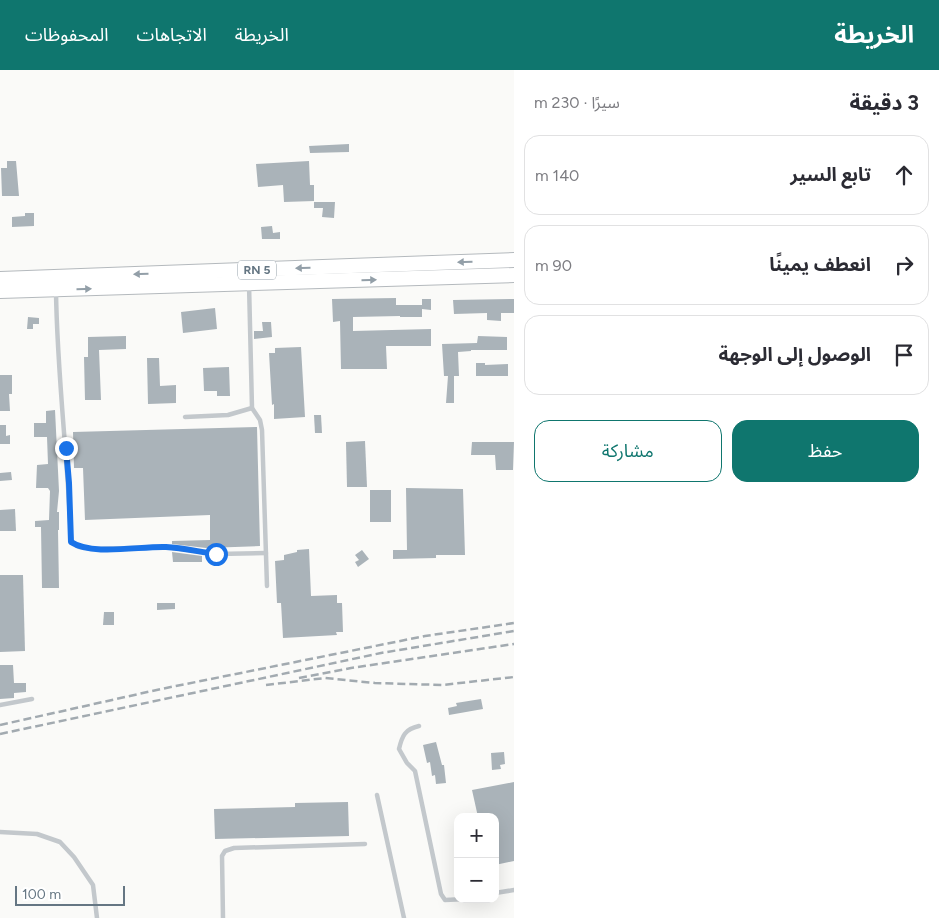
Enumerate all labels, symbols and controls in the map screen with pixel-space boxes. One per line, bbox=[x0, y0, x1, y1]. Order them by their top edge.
text: الخريطة bbox=[834, 20, 914, 49]
text: المحفوظات bbox=[25, 24, 109, 46]
text: الاتجاهات bbox=[137, 24, 207, 46]
text: الخريطة bbox=[235, 24, 289, 46]
text: 3 دقيقة bbox=[849, 90, 919, 115]
text: سيرًا · 230 m bbox=[534, 93, 620, 112]
icon: ahead bbox=[890, 161, 918, 189]
text: تابع السير bbox=[790, 163, 871, 186]
text: 140 m bbox=[535, 166, 579, 185]
icon: right bbox=[890, 251, 918, 279]
text: انعطف يمينًا bbox=[769, 253, 871, 276]
text: 90 m bbox=[535, 256, 572, 275]
one-way arrow bbox=[457, 258, 473, 266]
road number: RN 5 bbox=[238, 260, 276, 280]
one-way arrow bbox=[295, 265, 311, 273]
one-way arrow bbox=[132, 270, 148, 278]
one-way arrow bbox=[361, 275, 377, 283]
one-way arrow bbox=[76, 284, 92, 292]
icon: arrive bbox=[890, 341, 918, 369]
text: الوصول إلى الوجهة bbox=[718, 343, 871, 366]
button: مشاركة bbox=[534, 420, 722, 482]
button: حفظ bbox=[732, 420, 919, 482]
route end bbox=[55, 437, 78, 460]
route start bbox=[205, 543, 228, 566]
map controls bbox=[454, 813, 499, 903]
button: + bbox=[454, 813, 499, 858]
button: − bbox=[454, 858, 499, 903]
scale bar bbox=[15, 883, 125, 906]
text: 100 m bbox=[22, 886, 61, 903]

